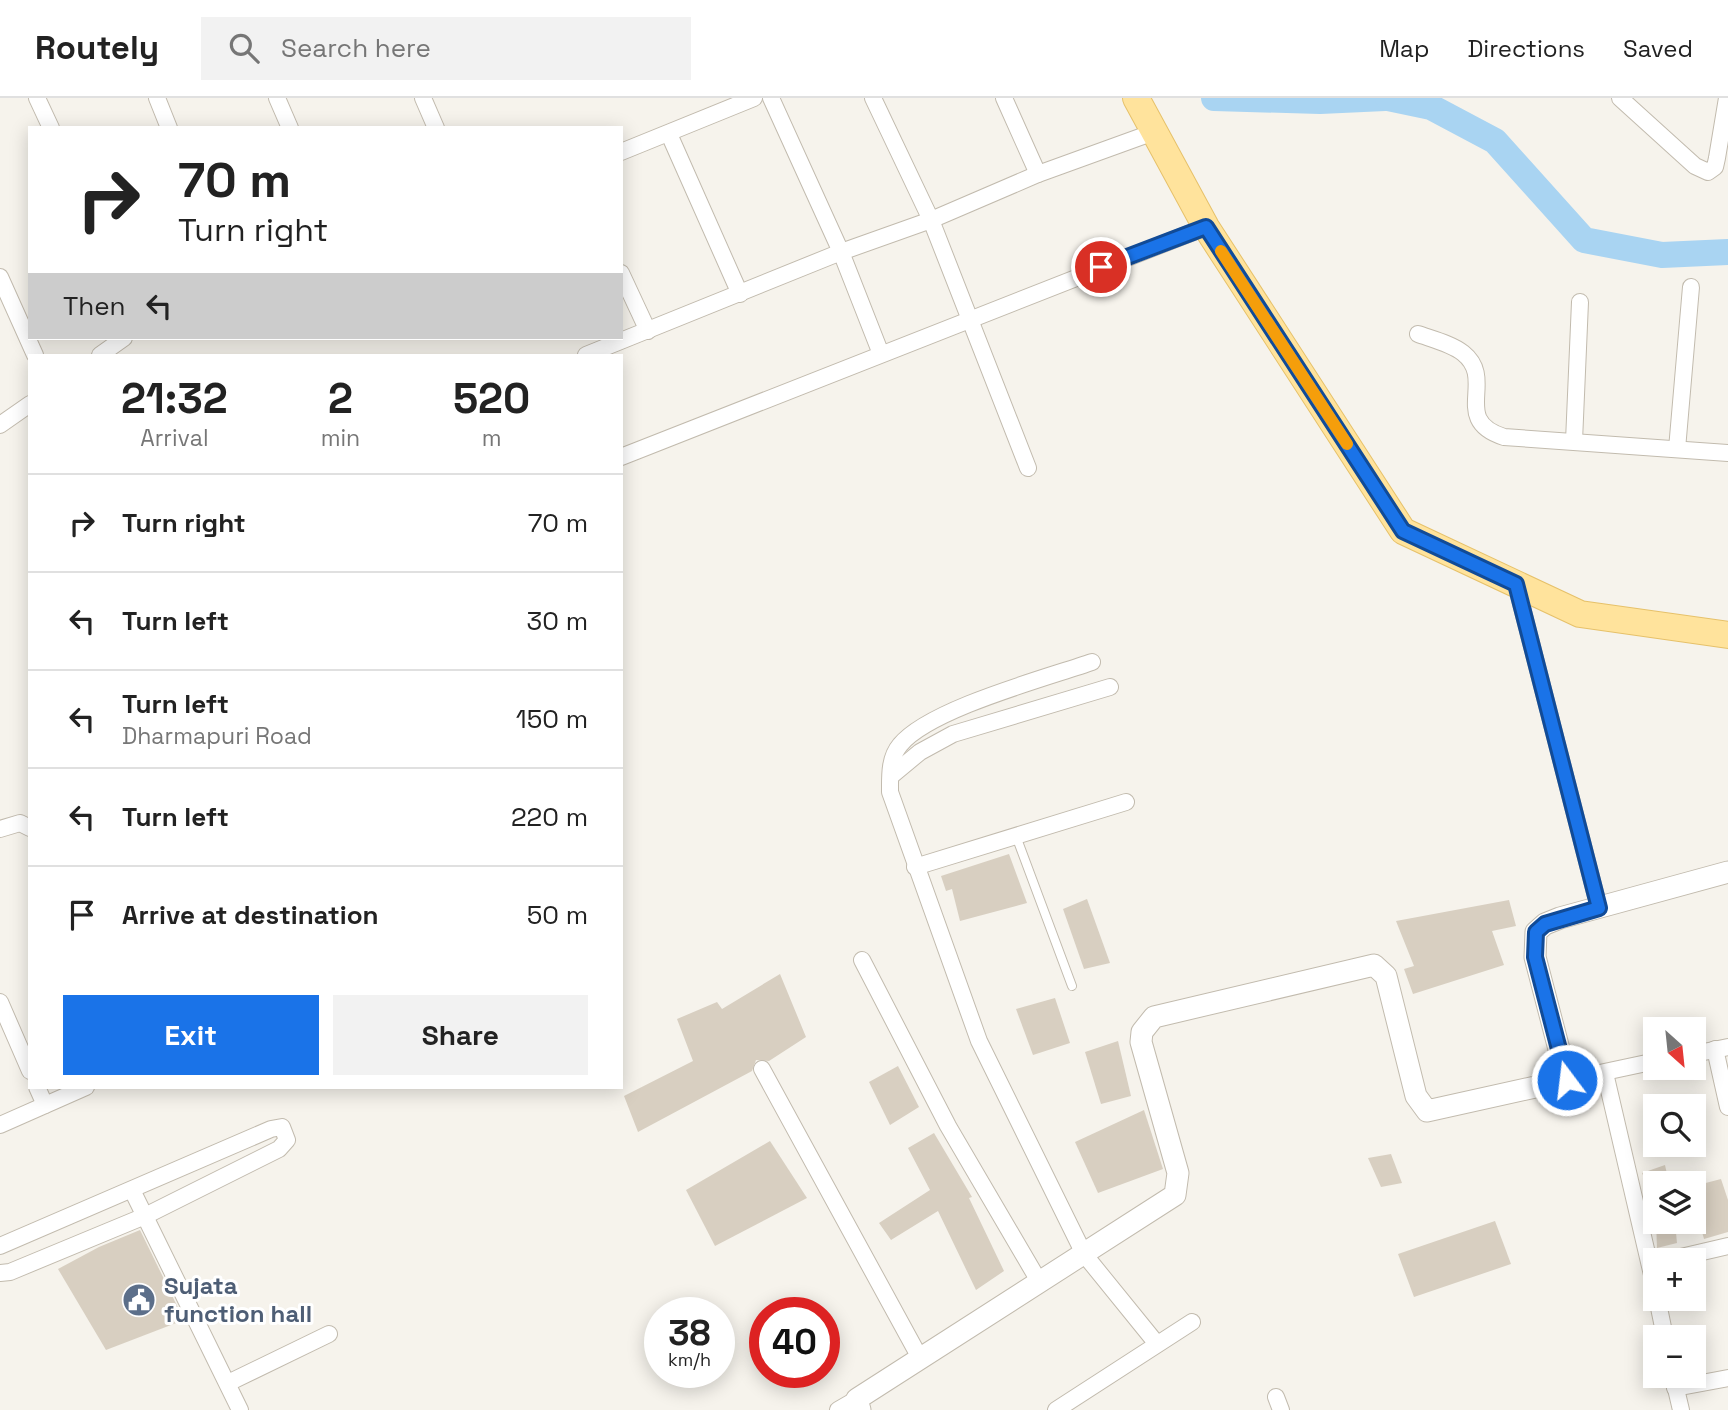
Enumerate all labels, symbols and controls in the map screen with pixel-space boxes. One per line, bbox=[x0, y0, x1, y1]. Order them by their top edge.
search box bbox=[201, 17, 691, 80]
text: Routely bbox=[35, 27, 159, 69]
icon: search bbox=[225, 29, 263, 67]
text: Search here bbox=[281, 31, 431, 65]
text: Map bbox=[1379, 33, 1429, 64]
text: Directions bbox=[1467, 33, 1585, 64]
text: Saved bbox=[1623, 33, 1693, 64]
text: 70 m bbox=[178, 149, 291, 211]
icon: right bbox=[63, 154, 154, 245]
text: Turn right bbox=[178, 210, 328, 250]
pin bbox=[1071, 237, 1131, 297]
icon: arrive bbox=[1082, 248, 1120, 286]
icon: left bbox=[140, 287, 178, 325]
text: Then bbox=[63, 289, 126, 323]
text: 21:32 bbox=[121, 372, 228, 425]
text: 2 bbox=[328, 372, 353, 425]
text: 520 bbox=[453, 372, 530, 425]
text: Arrival bbox=[140, 423, 209, 453]
text: min bbox=[321, 423, 360, 453]
text: m bbox=[482, 423, 501, 453]
icon: right bbox=[63, 504, 101, 542]
text: Turn right bbox=[122, 506, 246, 540]
text: 70 m bbox=[528, 506, 588, 540]
icon: left bbox=[63, 602, 101, 640]
text: Turn left bbox=[122, 604, 229, 638]
text: 30 m bbox=[527, 604, 588, 638]
text: Turn left bbox=[122, 687, 229, 721]
icon: left bbox=[63, 700, 101, 738]
text: 150 m bbox=[516, 702, 588, 736]
text: Dharmapuri Road bbox=[122, 721, 312, 751]
icon: left bbox=[63, 798, 101, 836]
text: Turn left bbox=[122, 800, 229, 834]
text: 220 m bbox=[511, 800, 588, 834]
icon: arrive bbox=[63, 896, 101, 934]
text: Arrive at destination bbox=[122, 898, 379, 932]
text: 50 m bbox=[527, 898, 588, 932]
button: Exit bbox=[63, 995, 319, 1075]
button: Share bbox=[333, 995, 588, 1075]
north arrow bbox=[1643, 1017, 1706, 1080]
map controls bbox=[1643, 1017, 1706, 1388]
position arrow bbox=[1530, 1043, 1604, 1117]
button: search bbox=[1643, 1094, 1706, 1157]
button: layers bbox=[1643, 1171, 1706, 1234]
button: + bbox=[1643, 1248, 1706, 1311]
place label: Sujata function hall bbox=[164, 1270, 312, 1329]
public building icon: Sujata function hall bbox=[120, 1281, 158, 1319]
speed limit sign: 40 bbox=[749, 1297, 840, 1388]
text: 38 bbox=[668, 1311, 711, 1355]
button: − bbox=[1643, 1325, 1706, 1388]
text: km/h bbox=[668, 1348, 711, 1371]

